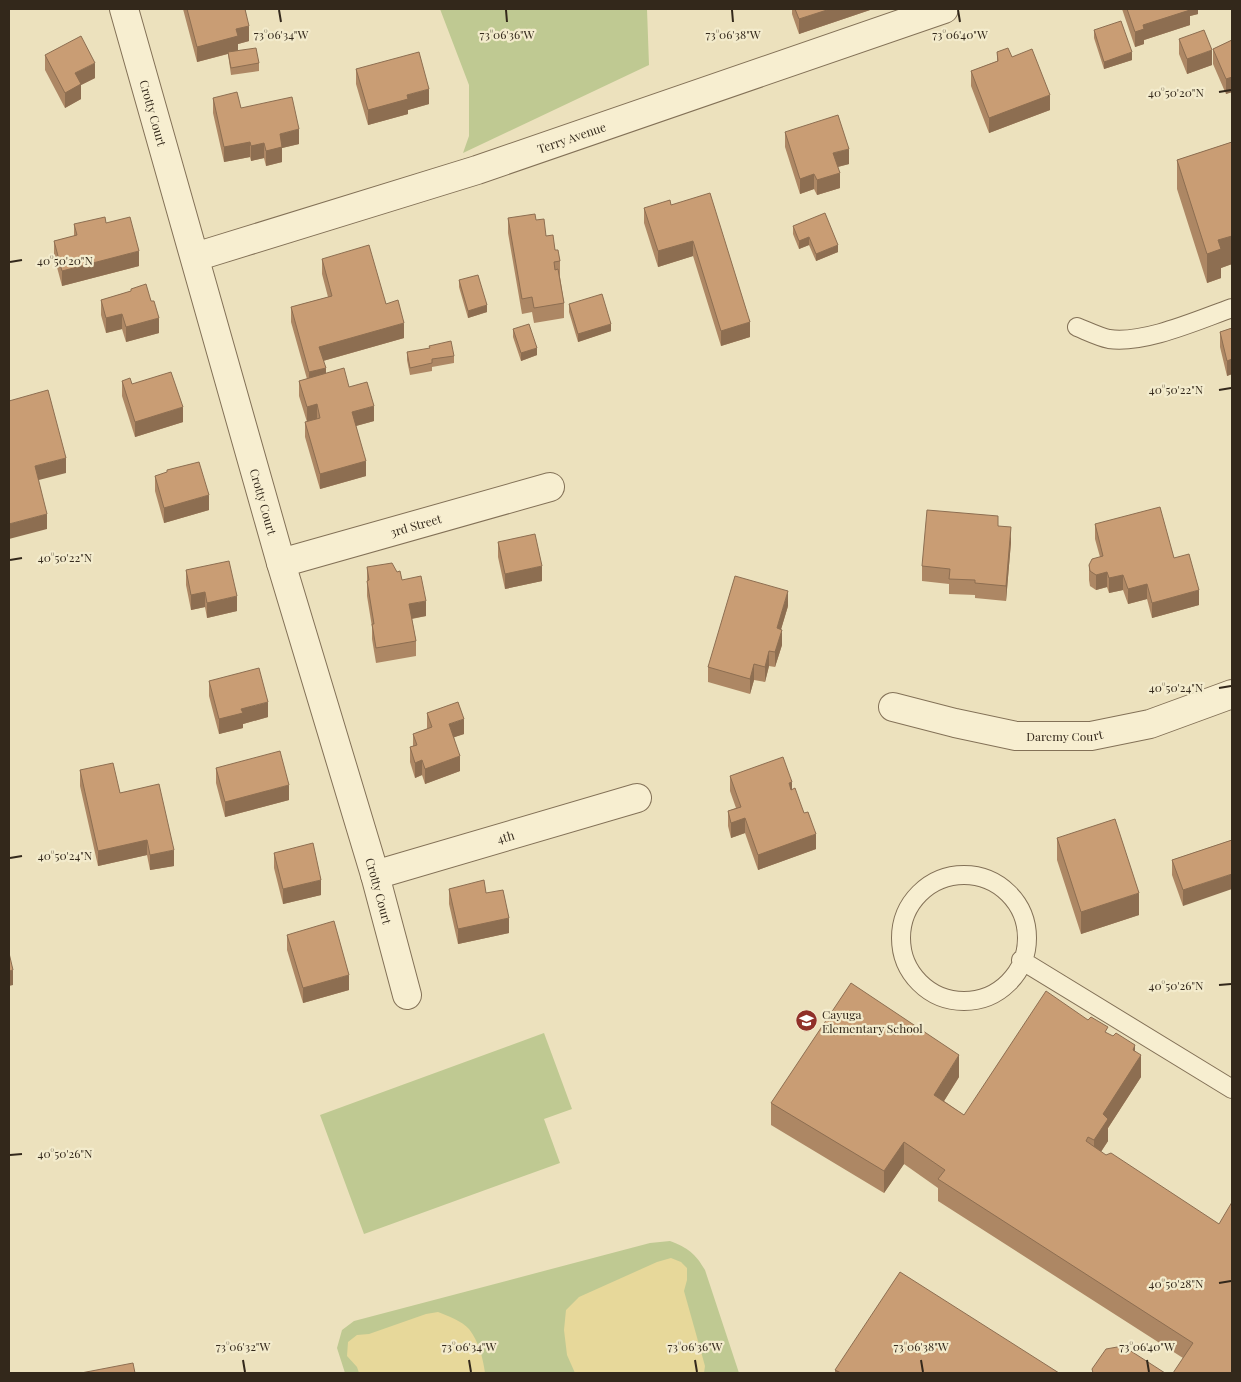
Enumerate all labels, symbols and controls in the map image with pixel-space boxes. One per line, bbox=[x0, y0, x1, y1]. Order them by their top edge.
text: 73°06'34"W bbox=[254, 26, 308, 42]
text: 73°06'36"W bbox=[480, 26, 535, 42]
text: 73°06'38"W bbox=[705, 26, 761, 42]
text: 73°06'40"W bbox=[932, 26, 988, 42]
street label: Crotty Court bbox=[136, 78, 171, 149]
text: 40°50'20"N bbox=[1148, 84, 1204, 100]
street label: Terry Avenue bbox=[535, 118, 608, 157]
text: 40°50'20"N bbox=[37, 252, 93, 268]
text: 40°50'22"N bbox=[1149, 381, 1204, 397]
street label: Crotty Court bbox=[247, 467, 281, 537]
street label: 3rd Street bbox=[388, 510, 444, 540]
text: 40°50'22"N bbox=[38, 549, 93, 565]
text: 40°50'24"N bbox=[1149, 679, 1204, 695]
street label: Daremy Court bbox=[1026, 726, 1105, 744]
street label: 4th bbox=[495, 827, 516, 847]
text: 40°50'24"N bbox=[38, 847, 93, 863]
street label: Crotty Court bbox=[362, 856, 396, 926]
text: 40°50'26"N bbox=[1149, 977, 1204, 993]
place label: Cayuga Elementary School bbox=[822, 1006, 923, 1036]
school or university icon: Cayuga Elementary School bbox=[794, 1009, 818, 1033]
text: 40°50'26"N bbox=[38, 1145, 93, 1161]
text: 40°50'28"N bbox=[1148, 1275, 1204, 1291]
text: 73°06'32"W bbox=[216, 1338, 270, 1354]
text: 73°06'34"W bbox=[442, 1338, 496, 1354]
text: 73°06'36"W bbox=[668, 1338, 723, 1354]
text: 73°06'38"W bbox=[893, 1338, 949, 1354]
text: 73°06'40"W bbox=[1119, 1338, 1175, 1354]

